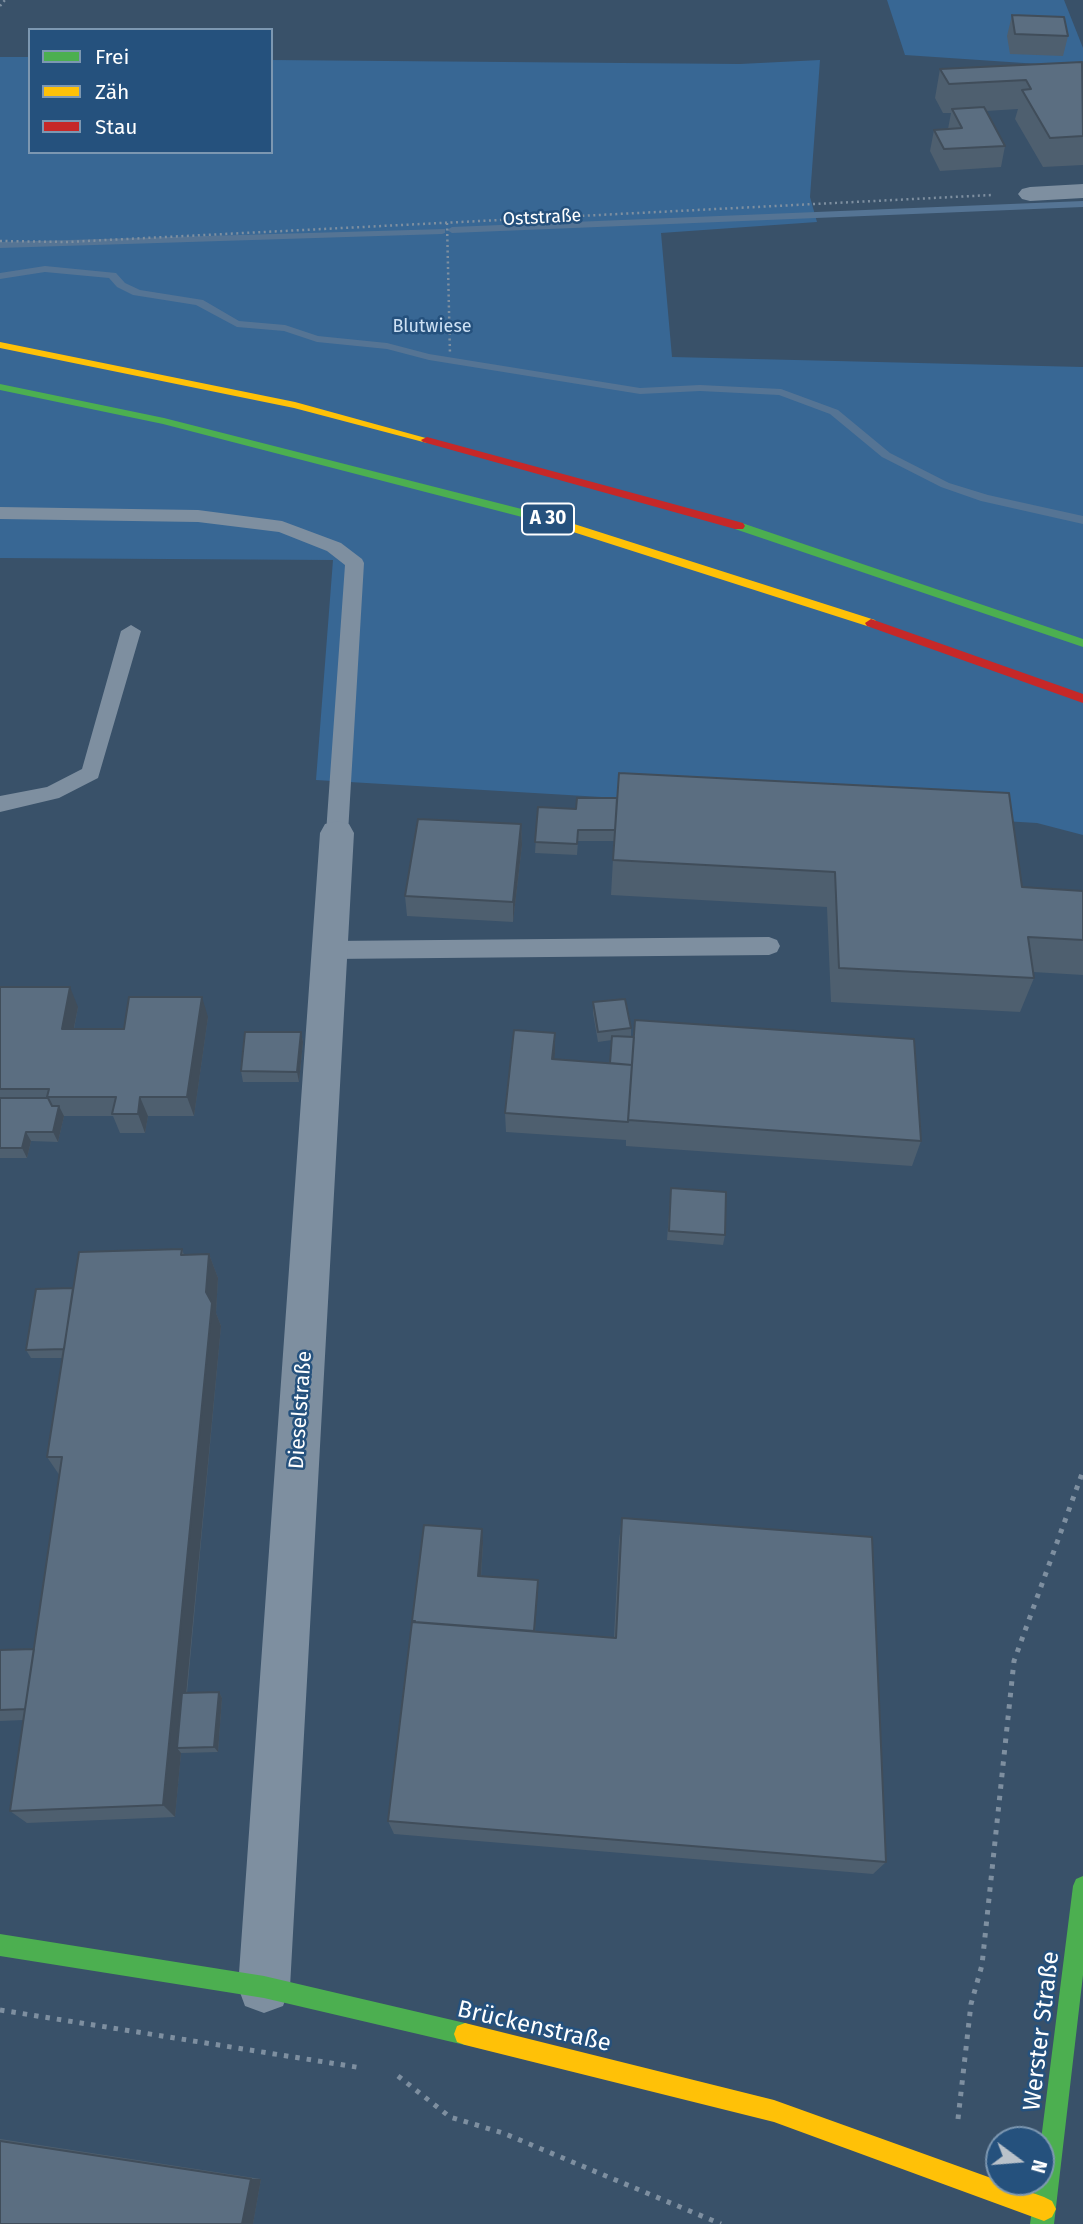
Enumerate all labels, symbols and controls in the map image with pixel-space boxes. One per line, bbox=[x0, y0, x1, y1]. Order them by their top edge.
legend bbox=[28, 28, 273, 154]
text: Frei bbox=[95, 44, 129, 70]
text: Zäh bbox=[95, 79, 129, 105]
text: Stau bbox=[95, 114, 138, 140]
street label: Oststraße bbox=[502, 205, 582, 231]
park label: Blutwiese bbox=[392, 316, 472, 338]
road number: A 30 bbox=[522, 504, 574, 534]
street label: Dieselstraße bbox=[284, 1350, 318, 1470]
street label: Werster Straße bbox=[1018, 1950, 1066, 2112]
street label: Brückenstraße bbox=[454, 1995, 614, 2059]
north arrow bbox=[985, 2126, 1055, 2196]
text: N bbox=[1026, 2157, 1052, 2176]

